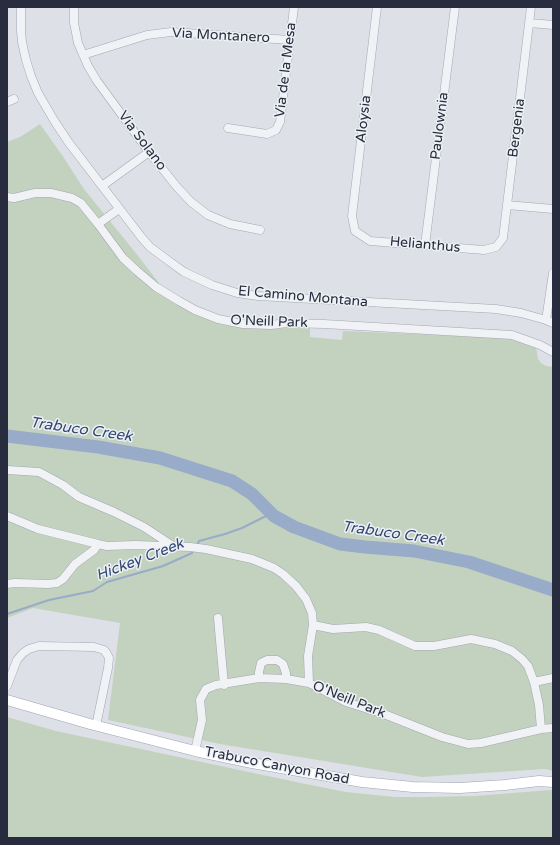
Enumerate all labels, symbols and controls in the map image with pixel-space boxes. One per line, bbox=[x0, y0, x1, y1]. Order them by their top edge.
street label: Via de la Mesa bbox=[272, 21, 300, 119]
street label: Via Montanero bbox=[172, 25, 270, 47]
street label: Paulownia bbox=[428, 91, 452, 161]
street label: Aloysia bbox=[353, 94, 375, 144]
street label: Bergenia bbox=[505, 98, 529, 158]
street label: Via Solano bbox=[114, 108, 170, 174]
street label: Helianthus bbox=[389, 234, 461, 256]
street label: El Camino Montana bbox=[237, 283, 369, 311]
street label: O'Neill Park bbox=[230, 312, 308, 332]
water label: Trabuco Creek bbox=[29, 414, 133, 446]
water label: Trabuco Creek bbox=[341, 518, 445, 550]
water label: Hickey Creek bbox=[94, 535, 186, 585]
street label: O'Neill Park bbox=[310, 678, 388, 722]
street label: Trabuco Canyon Road bbox=[203, 744, 351, 788]

